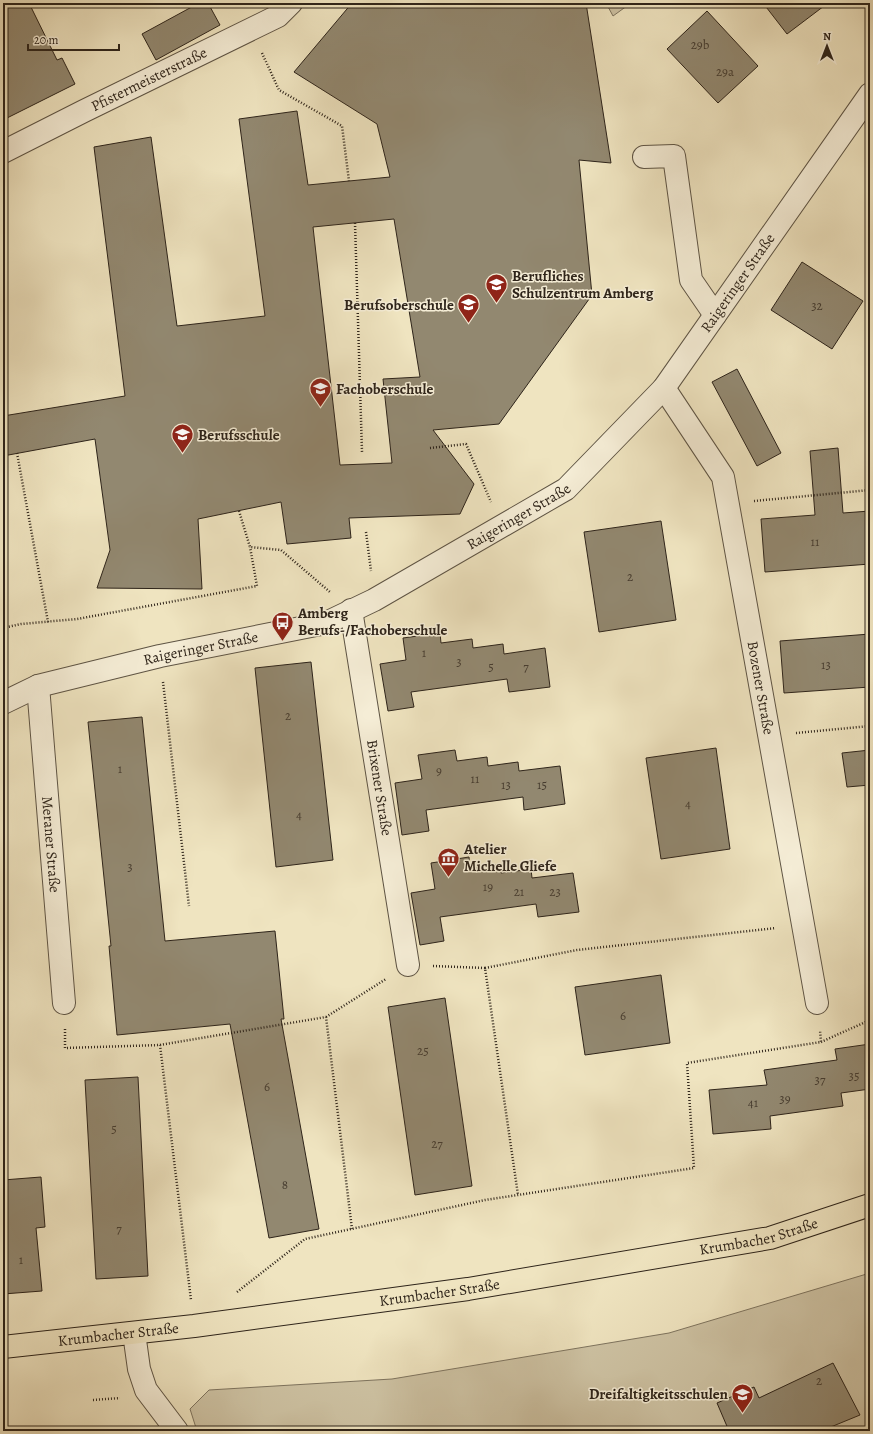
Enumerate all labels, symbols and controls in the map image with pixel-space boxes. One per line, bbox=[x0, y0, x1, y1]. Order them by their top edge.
scale bar bbox=[28, 26, 119, 52]
north arrow bbox=[807, 26, 847, 66]
text: N bbox=[823, 29, 831, 44]
text: 20 m bbox=[34, 32, 58, 48]
house number: 29b bbox=[691, 36, 710, 53]
street label: Pfistermeisterstraße bbox=[88, 42, 210, 116]
house number: 29a bbox=[716, 63, 734, 80]
street label: Raigeringer Straße bbox=[696, 229, 780, 336]
place label: Berufliches Schulzentrum Amberg bbox=[512, 266, 654, 303]
school or university icon: Berufliches Schulzentrum Amberg bbox=[483, 272, 509, 305]
school or university icon: Berufsoberschule bbox=[456, 292, 482, 325]
place label: Berufsoberschule bbox=[344, 295, 454, 315]
house number: 32 bbox=[811, 297, 823, 314]
school or university icon: Fachoberschule bbox=[308, 376, 334, 409]
place label: Fachoberschule bbox=[336, 379, 433, 399]
school or university icon: Berufsschule bbox=[170, 422, 196, 455]
place label: Berufsschule bbox=[198, 425, 280, 445]
street label: Raigeringer Straße bbox=[463, 479, 576, 554]
house number: 11 bbox=[811, 533, 820, 550]
house number: 2 bbox=[627, 568, 633, 585]
place label: Amberg Berufs-/Fachoberschule bbox=[297, 603, 448, 640]
bus stop icon: Amberg Berufs-/Fachoberschule bbox=[269, 609, 295, 642]
street label: Raigeringer Straße bbox=[141, 627, 260, 670]
street label: Bozener Straße bbox=[743, 639, 779, 737]
house number: 1 bbox=[422, 644, 427, 661]
house number: 3 bbox=[456, 653, 462, 670]
house number: 13 bbox=[821, 656, 831, 673]
house number: 5 bbox=[488, 658, 494, 675]
house number: 7 bbox=[523, 658, 529, 675]
house number: 2 bbox=[285, 707, 291, 724]
street label: Brixener Straße bbox=[362, 738, 397, 838]
house number: 1 bbox=[118, 760, 123, 777]
house number: 9 bbox=[436, 762, 442, 779]
house number: 11 bbox=[471, 770, 480, 787]
house number: 13 bbox=[501, 776, 511, 793]
house number: 15 bbox=[537, 776, 547, 793]
house number: 4 bbox=[685, 795, 691, 812]
street label: Meraner Straße bbox=[37, 796, 65, 894]
house number: 4 bbox=[296, 806, 302, 823]
place label: Atelier Michelle Gliefe bbox=[463, 839, 557, 876]
museum icon: Atelier Michelle Gliefe bbox=[435, 845, 461, 878]
house number: 3 bbox=[127, 858, 133, 875]
house number: 19 bbox=[483, 878, 493, 895]
house number: 21 bbox=[514, 883, 525, 900]
house number: 23 bbox=[549, 883, 561, 900]
house number: 6 bbox=[620, 1007, 626, 1024]
house number: 25 bbox=[417, 1042, 429, 1059]
house number: 35 bbox=[849, 1067, 860, 1084]
house number: 37 bbox=[815, 1071, 826, 1088]
house number: 6 bbox=[264, 1078, 270, 1095]
house number: 39 bbox=[779, 1090, 791, 1107]
house number: 41 bbox=[748, 1094, 759, 1111]
house number: 5 bbox=[111, 1120, 117, 1137]
house number: 27 bbox=[431, 1135, 443, 1152]
house number: 8 bbox=[282, 1176, 288, 1193]
street label: Krumbacher Straße bbox=[698, 1213, 821, 1260]
house number: 7 bbox=[116, 1220, 122, 1237]
house number: 1 bbox=[19, 1251, 24, 1268]
street label: Krumbacher Straße bbox=[378, 1274, 502, 1311]
street label: Krumbacher Straße bbox=[57, 1318, 180, 1351]
house number: 2 bbox=[816, 1372, 822, 1389]
school or university icon: Dreifaltigkeitsschulen bbox=[730, 1381, 756, 1414]
place label: Dreifaltigkeitsschulen bbox=[589, 1384, 729, 1404]

